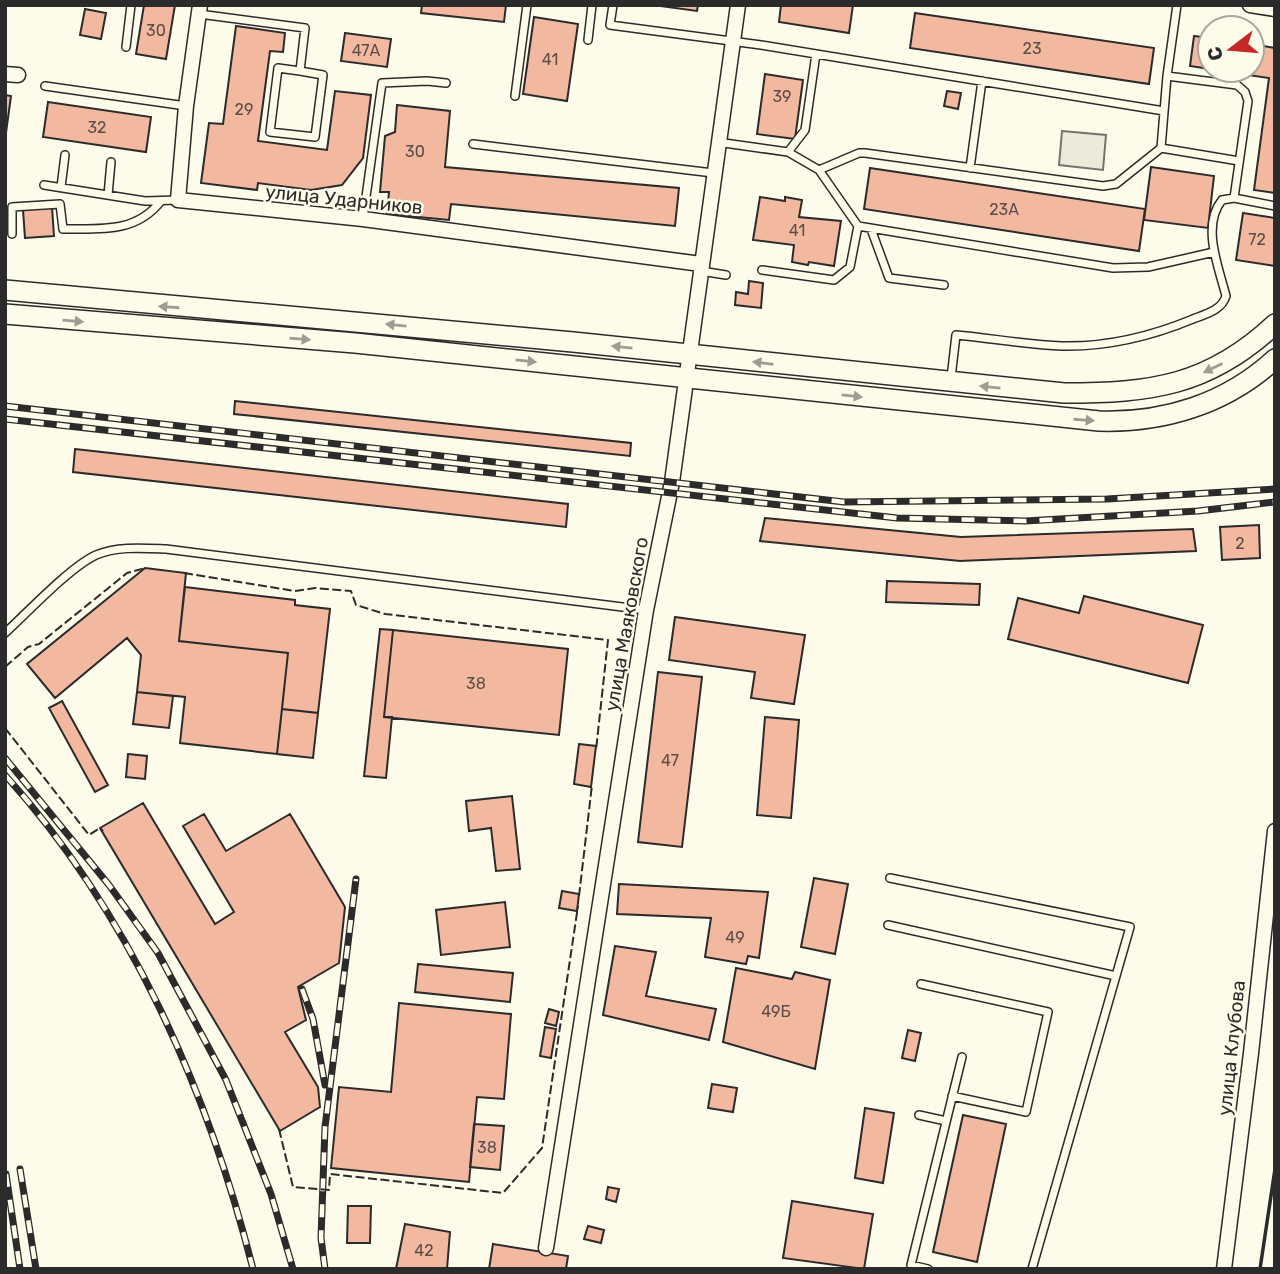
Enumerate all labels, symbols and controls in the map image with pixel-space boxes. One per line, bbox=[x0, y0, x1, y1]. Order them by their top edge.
north arrow bbox=[1196, 14, 1266, 84]
house number: 30 bbox=[146, 21, 166, 40]
house number: 23 bbox=[1022, 39, 1042, 58]
house number: 47А bbox=[352, 41, 381, 60]
text: С bbox=[1202, 44, 1228, 63]
house number: 41 bbox=[542, 50, 558, 69]
house number: 39 bbox=[772, 87, 792, 106]
house number: 29 bbox=[235, 100, 253, 119]
house number: 32 bbox=[87, 118, 107, 137]
house number: 30 bbox=[405, 142, 425, 161]
street label: улица Ударников bbox=[264, 180, 424, 219]
house number: 23А bbox=[989, 200, 1019, 219]
house number: 41 bbox=[789, 221, 805, 240]
house number: 72 bbox=[1248, 230, 1266, 249]
one-way arrow bbox=[158, 301, 180, 312]
one-way arrow bbox=[62, 316, 84, 327]
one-way arrow bbox=[385, 319, 407, 330]
one-way arrow bbox=[289, 334, 311, 345]
one-way arrow bbox=[611, 341, 633, 352]
one-way arrow bbox=[516, 356, 538, 367]
one-way arrow bbox=[752, 357, 774, 368]
one-way arrow bbox=[1203, 362, 1223, 373]
one-way arrow bbox=[978, 381, 1000, 392]
one-way arrow bbox=[842, 391, 864, 402]
one-way arrow bbox=[1073, 415, 1095, 426]
house number: 2 bbox=[1235, 534, 1245, 553]
street label: улица Маяковского bbox=[600, 535, 653, 713]
house number: 38 bbox=[466, 674, 486, 693]
house number: 47 bbox=[661, 751, 679, 770]
house number: 49 bbox=[725, 928, 745, 947]
street label: улица Клубова bbox=[1213, 979, 1250, 1117]
house number: 49Б bbox=[761, 1002, 791, 1021]
house number: 38 bbox=[477, 1138, 497, 1157]
house number: 42 bbox=[414, 1241, 434, 1260]

